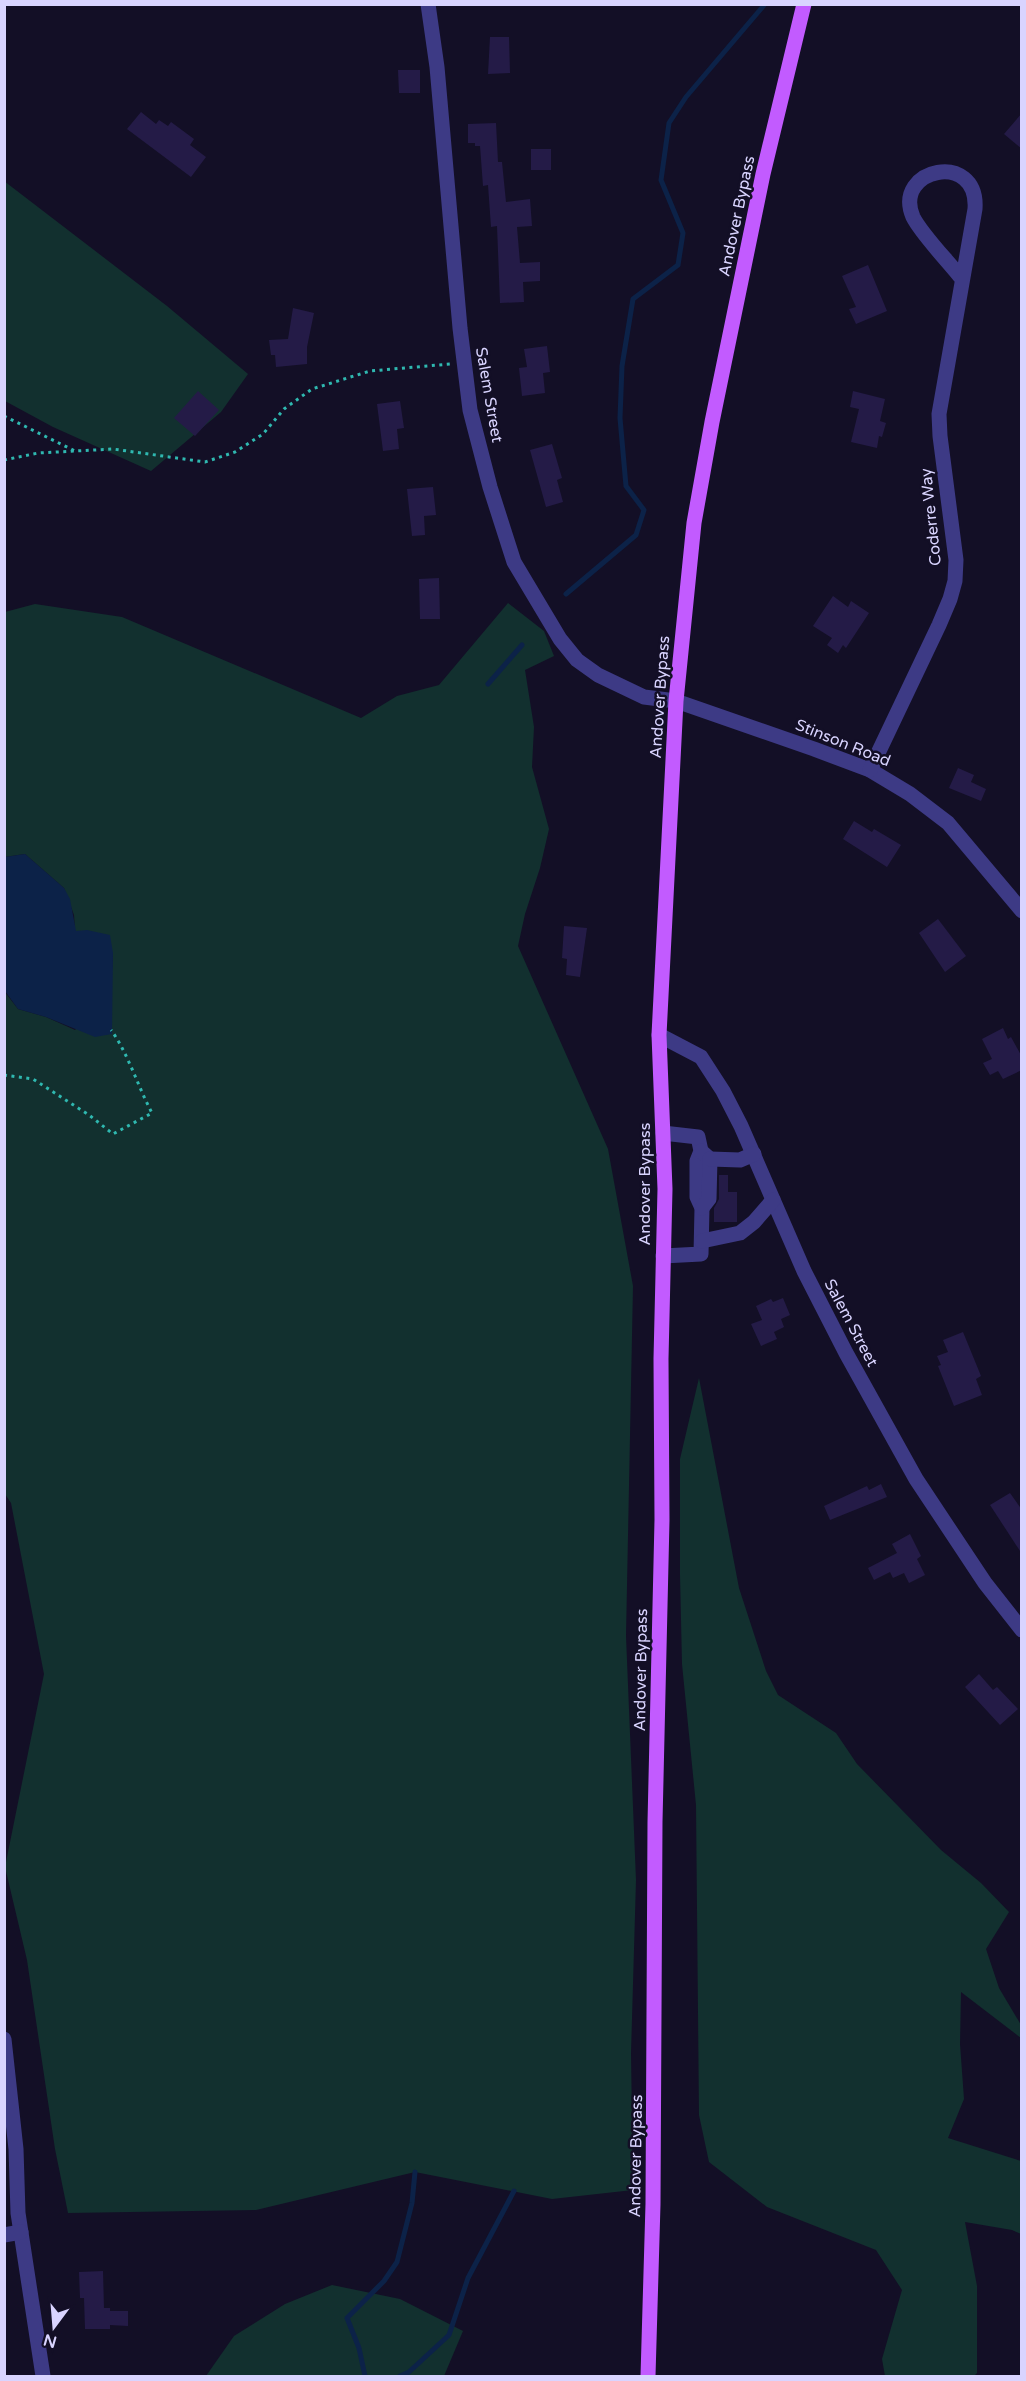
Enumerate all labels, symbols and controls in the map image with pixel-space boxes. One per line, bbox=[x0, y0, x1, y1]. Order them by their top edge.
street label: Andover Bypass bbox=[714, 154, 760, 278]
street label: Salem Street bbox=[471, 346, 507, 444]
street label: Coderre Way bbox=[916, 467, 946, 567]
street label: Andover Bypass bbox=[646, 635, 674, 759]
street label: Stinson Road bbox=[792, 715, 894, 771]
street label: Andover Bypass bbox=[635, 1123, 655, 1245]
street label: Salem Street bbox=[820, 1276, 882, 1370]
street label: Andover Bypass bbox=[630, 1608, 652, 1732]
street label: Andover Bypass bbox=[625, 2094, 647, 2218]
north arrow bbox=[24, 2297, 84, 2357]
text: N bbox=[41, 2329, 59, 2352]

